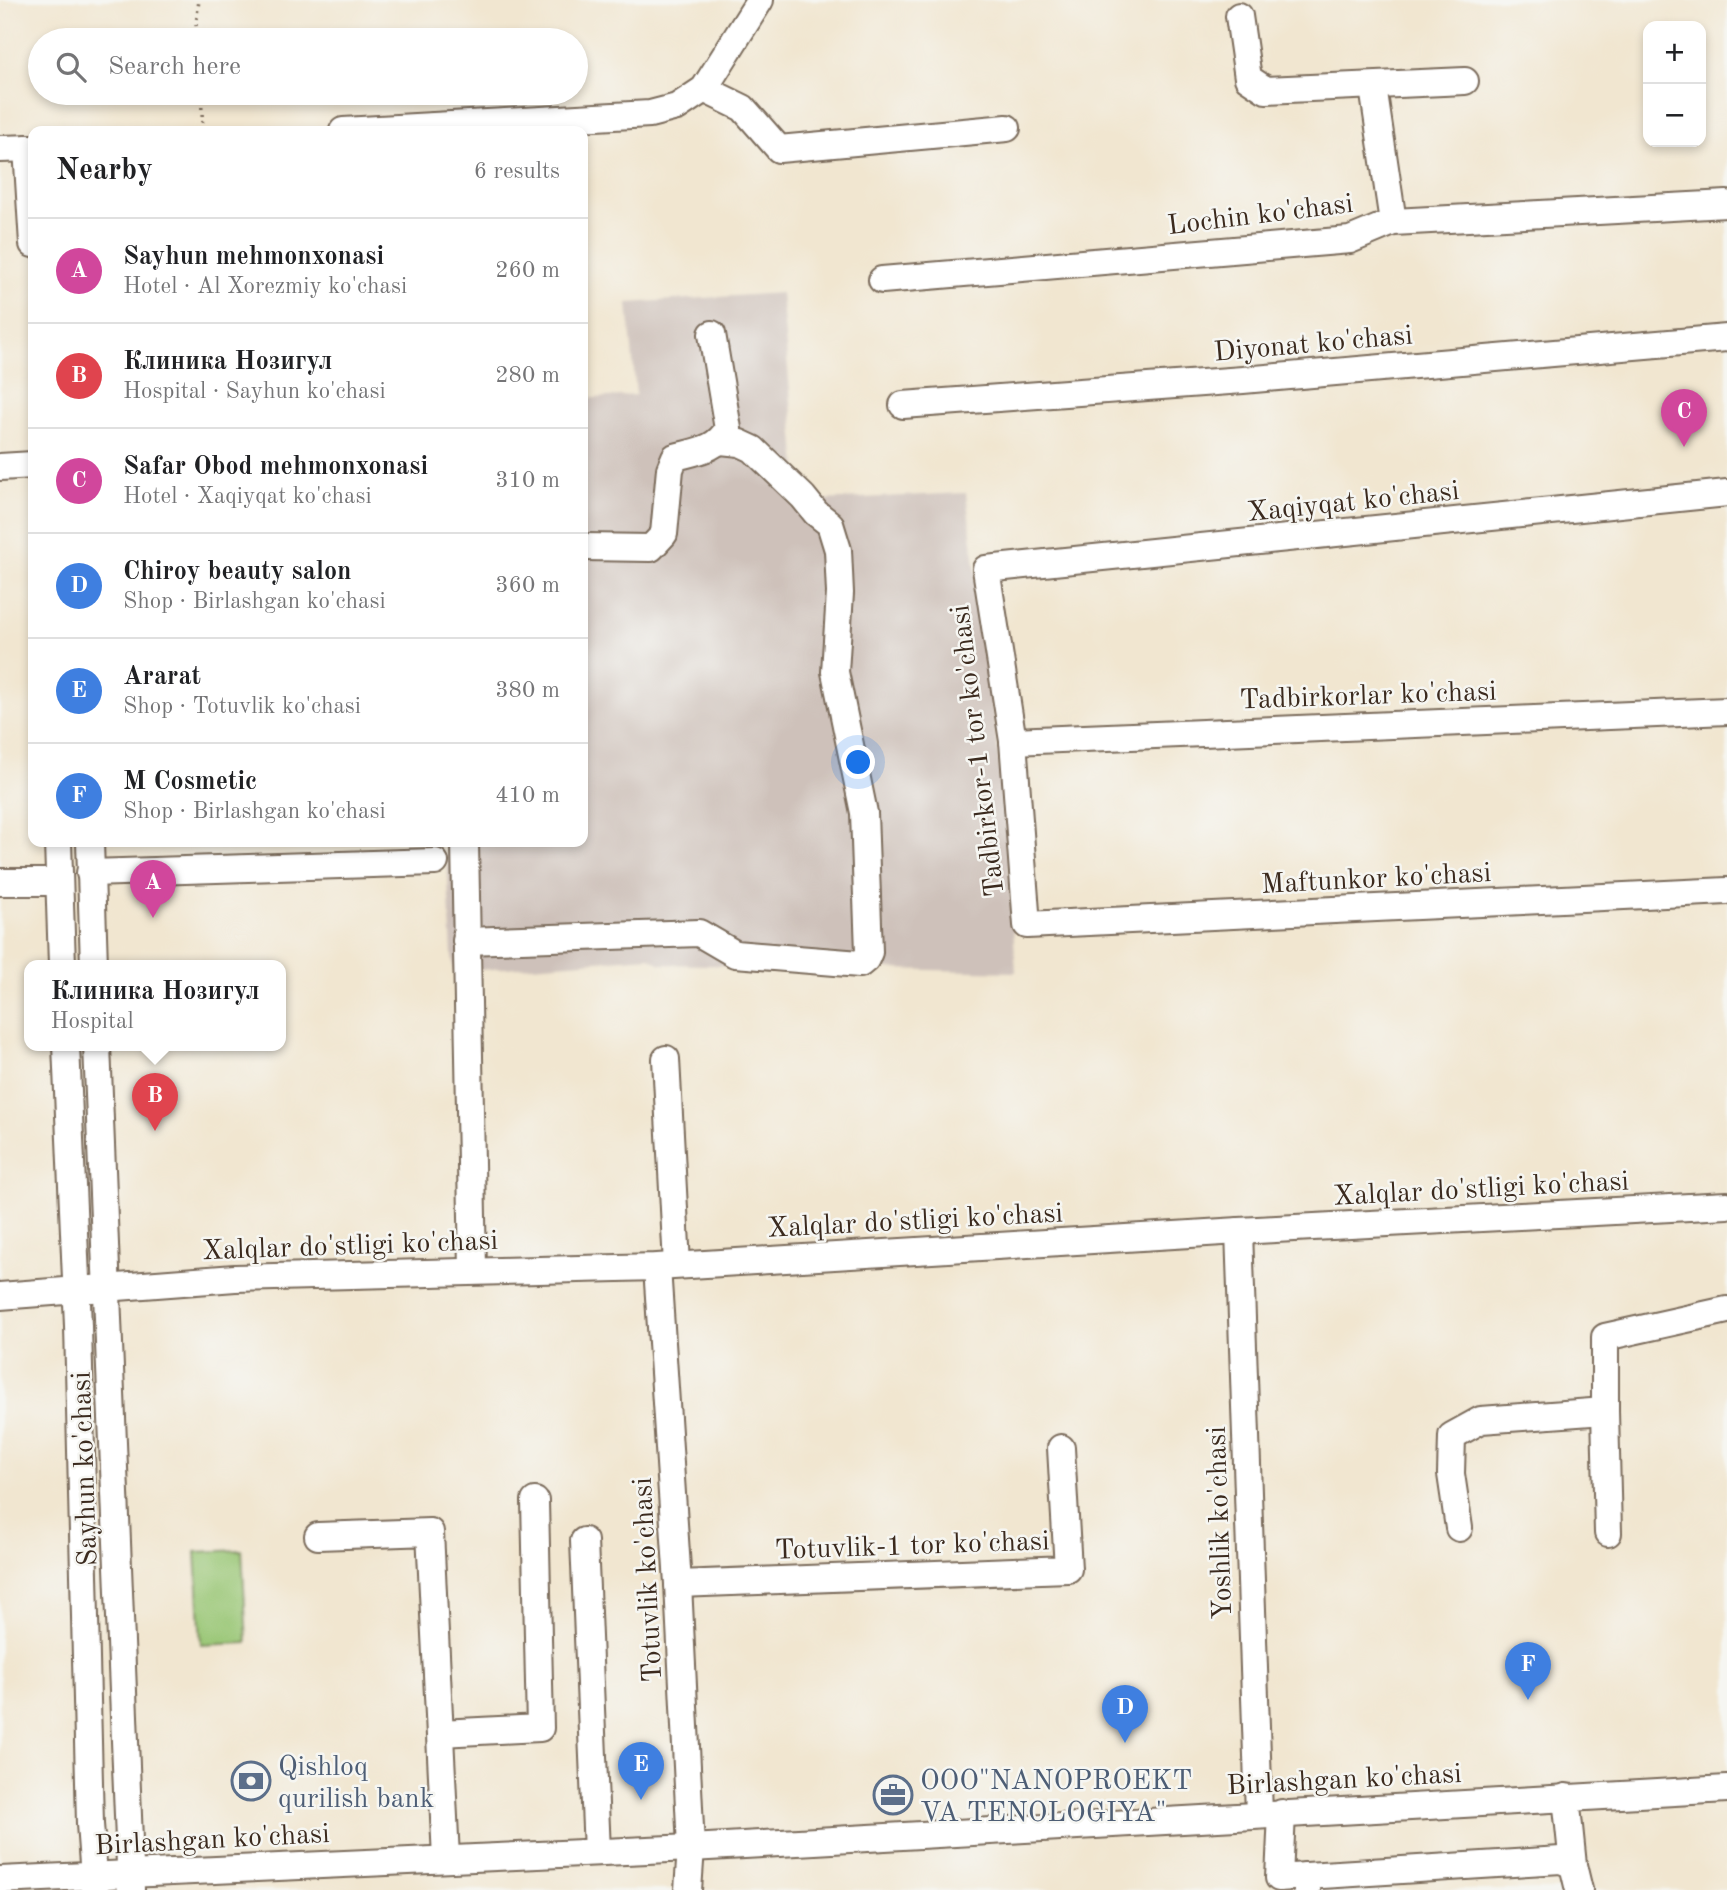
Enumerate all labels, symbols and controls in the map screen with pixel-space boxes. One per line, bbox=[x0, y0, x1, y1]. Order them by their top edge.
map controls bbox=[1643, 21, 1706, 147]
button: + bbox=[1643, 21, 1706, 84]
search box bbox=[28, 28, 588, 105]
icon: search bbox=[52, 48, 90, 86]
text: Search here bbox=[108, 54, 241, 80]
button: − bbox=[1643, 84, 1706, 147]
text: Nearby bbox=[56, 156, 153, 186]
text: 6 results bbox=[474, 160, 560, 183]
street label: Lochin ko'chasi bbox=[1166, 191, 1355, 241]
text: Sayhun mehmonxonasi bbox=[123, 244, 384, 270]
text: A bbox=[70, 259, 88, 282]
text: 260 m bbox=[495, 259, 560, 282]
text: Hotel · Al Xorezmiy ko'chasi bbox=[123, 275, 407, 298]
street label: Diyonat ko'chasi bbox=[1213, 322, 1414, 368]
text: Клиника Нозигул bbox=[123, 349, 332, 375]
text: B bbox=[71, 364, 87, 387]
text: 280 m bbox=[495, 364, 560, 387]
text: Hospital · Sayhun ko'chasi bbox=[123, 380, 386, 403]
pin: C bbox=[1661, 389, 1707, 447]
text: Safar Obod mehmonxonasi bbox=[123, 454, 428, 480]
text: C bbox=[71, 469, 87, 492]
text: 310 m bbox=[495, 469, 560, 492]
street label: Xaqiyqat ko'chasi bbox=[1246, 478, 1461, 528]
text: Hotel · Xaqiyqat ko'chasi bbox=[123, 485, 372, 508]
text: Chiroy beauty salon bbox=[123, 559, 352, 585]
text: D bbox=[70, 574, 88, 597]
text: 360 m bbox=[495, 574, 560, 597]
text: Shop · Birlashgan ko'chasi bbox=[123, 590, 386, 613]
street label: Tadbirkor-1 tor ko'chasi bbox=[947, 603, 1011, 898]
text: Ararat bbox=[123, 664, 201, 690]
text: E bbox=[71, 679, 87, 702]
text: 380 m bbox=[495, 679, 560, 702]
street label: Tadbirkorlar ko'chasi bbox=[1239, 679, 1497, 715]
text: Shop · Totuvlik ko'chasi bbox=[123, 695, 361, 718]
your location bbox=[841, 745, 875, 779]
text: M Cosmetic bbox=[123, 769, 257, 795]
text: F bbox=[71, 784, 87, 807]
text: 410 m bbox=[495, 784, 560, 807]
text: Shop · Birlashgan ko'chasi bbox=[123, 800, 386, 823]
pin: A bbox=[130, 860, 176, 918]
street label: Maftunkor ko'chasi bbox=[1260, 860, 1492, 900]
popup bbox=[24, 960, 286, 1051]
text: Клиника Нозигул bbox=[50, 979, 260, 1005]
text: Hospital bbox=[50, 1010, 134, 1033]
pin: B bbox=[132, 1073, 178, 1131]
street label: Xalqlar do'stligi ko'chasi bbox=[1333, 1168, 1630, 1212]
street label: Xalqlar do'stligi ko'chasi bbox=[767, 1200, 1064, 1244]
street label: Xalqlar do'stligi ko'chasi bbox=[202, 1228, 499, 1266]
street label: Sayhun ko'chasi bbox=[69, 1371, 103, 1567]
street label: Yoshlik ko'chasi bbox=[1204, 1426, 1238, 1620]
street label: Totuvlik ko'chasi bbox=[630, 1477, 668, 1683]
street label: Totuvlik-1 tor ko'chasi bbox=[774, 1528, 1050, 1566]
pin: F bbox=[1505, 1642, 1551, 1700]
pin: D bbox=[1102, 1685, 1148, 1743]
pin: E bbox=[618, 1742, 664, 1800]
place label: Qishloq qurilish bank bbox=[278, 1754, 434, 1814]
bank icon: Qishloq qurilish bank bbox=[230, 1760, 272, 1802]
street label: Birlashgan ko'chasi bbox=[1226, 1761, 1462, 1801]
place label: ООО"NANOPROEKT VA TENOLOGIYA" bbox=[920, 1768, 1192, 1828]
office icon: ООО"NANOPROEKT VA TENOLOGIYA" bbox=[872, 1774, 914, 1816]
street label: Birlashgan ko'chasi bbox=[94, 1821, 330, 1861]

